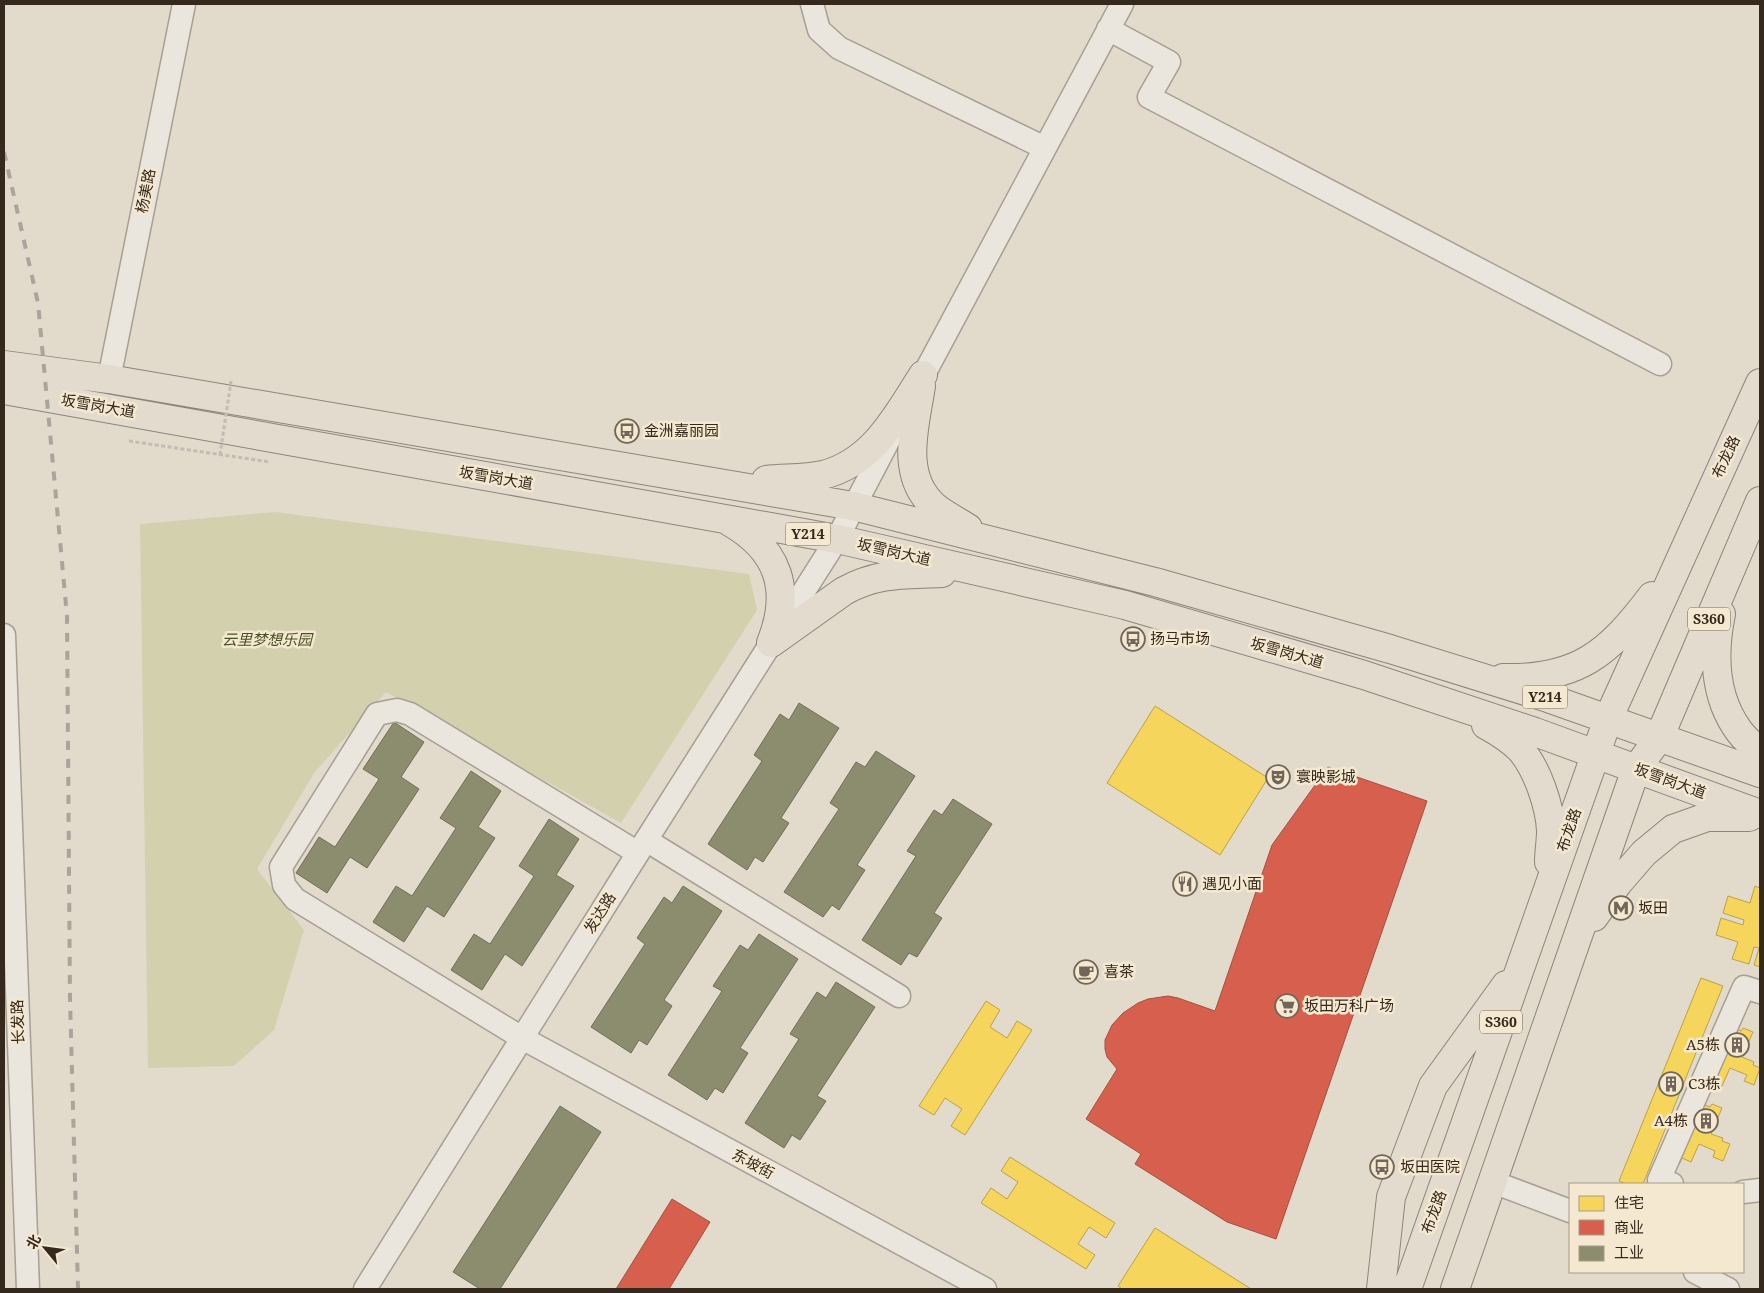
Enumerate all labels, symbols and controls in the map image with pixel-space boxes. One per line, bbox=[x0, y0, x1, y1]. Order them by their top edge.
street label: 杨美路 bbox=[131, 167, 159, 215]
street label: 坂雪岗大道 bbox=[59, 389, 137, 421]
bus stop icon: 金洲嘉丽园 bbox=[614, 418, 640, 444]
place label: 金洲嘉丽园 bbox=[644, 420, 719, 440]
street label: 布龙路 bbox=[1707, 432, 1744, 481]
street label: 坂雪岗大道 bbox=[457, 461, 535, 493]
road number: Y214 bbox=[786, 522, 830, 546]
street label: 坂雪岗大道 bbox=[855, 533, 933, 569]
road number: S360 bbox=[1688, 608, 1730, 630]
bus stop icon: 扬马市场 bbox=[1120, 626, 1146, 652]
place label: 扬马市场 bbox=[1150, 628, 1210, 648]
park label: 云里梦想乐园 bbox=[222, 629, 314, 649]
street label: 坂雪岗大道 bbox=[1248, 632, 1326, 672]
road number: Y214 bbox=[1522, 686, 1568, 709]
street label: 坂雪岗大道 bbox=[1632, 758, 1709, 802]
theatre icon: 寰映影城 bbox=[1265, 764, 1291, 790]
place label: 寰映影城 bbox=[1296, 766, 1356, 786]
street label: 布龙路 bbox=[1551, 805, 1585, 854]
restaurant icon: 遇见小面 bbox=[1172, 871, 1198, 897]
place label: 遇见小面 bbox=[1202, 873, 1262, 893]
street label: 发达路 bbox=[579, 888, 620, 937]
metro station icon: 坂田 bbox=[1608, 895, 1634, 921]
place label: 坂田 bbox=[1638, 897, 1668, 917]
cafe icon: 喜茶 bbox=[1073, 959, 1099, 985]
place label: 喜茶 bbox=[1104, 961, 1134, 981]
supermarket icon: 坂田万科广场 bbox=[1274, 993, 1300, 1019]
place label: 坂田万科广场 bbox=[1304, 995, 1394, 1015]
street label: 长发路 bbox=[6, 999, 28, 1045]
road number: S360 bbox=[1480, 1010, 1522, 1034]
building icon: A5栋 bbox=[1724, 1032, 1750, 1058]
place label: A5栋 bbox=[1686, 1034, 1720, 1054]
building icon: C3栋 bbox=[1658, 1071, 1684, 1097]
place label: C3栋 bbox=[1688, 1073, 1721, 1093]
building icon: A4栋 bbox=[1693, 1108, 1719, 1134]
place label: A4栋 bbox=[1654, 1110, 1688, 1130]
street label: 东坡街 bbox=[729, 1144, 778, 1183]
bus stop icon: 坂田医院 bbox=[1369, 1154, 1395, 1180]
place label: 坂田医院 bbox=[1400, 1156, 1460, 1176]
legend bbox=[1569, 1183, 1744, 1273]
street label: 布龙路 bbox=[1416, 1187, 1450, 1236]
text: 住宅 bbox=[1614, 1192, 1644, 1212]
text: 商业 bbox=[1614, 1217, 1644, 1237]
north arrow bbox=[20, 1223, 70, 1273]
text: 北 bbox=[21, 1231, 45, 1252]
text: 工业 bbox=[1614, 1242, 1644, 1262]

